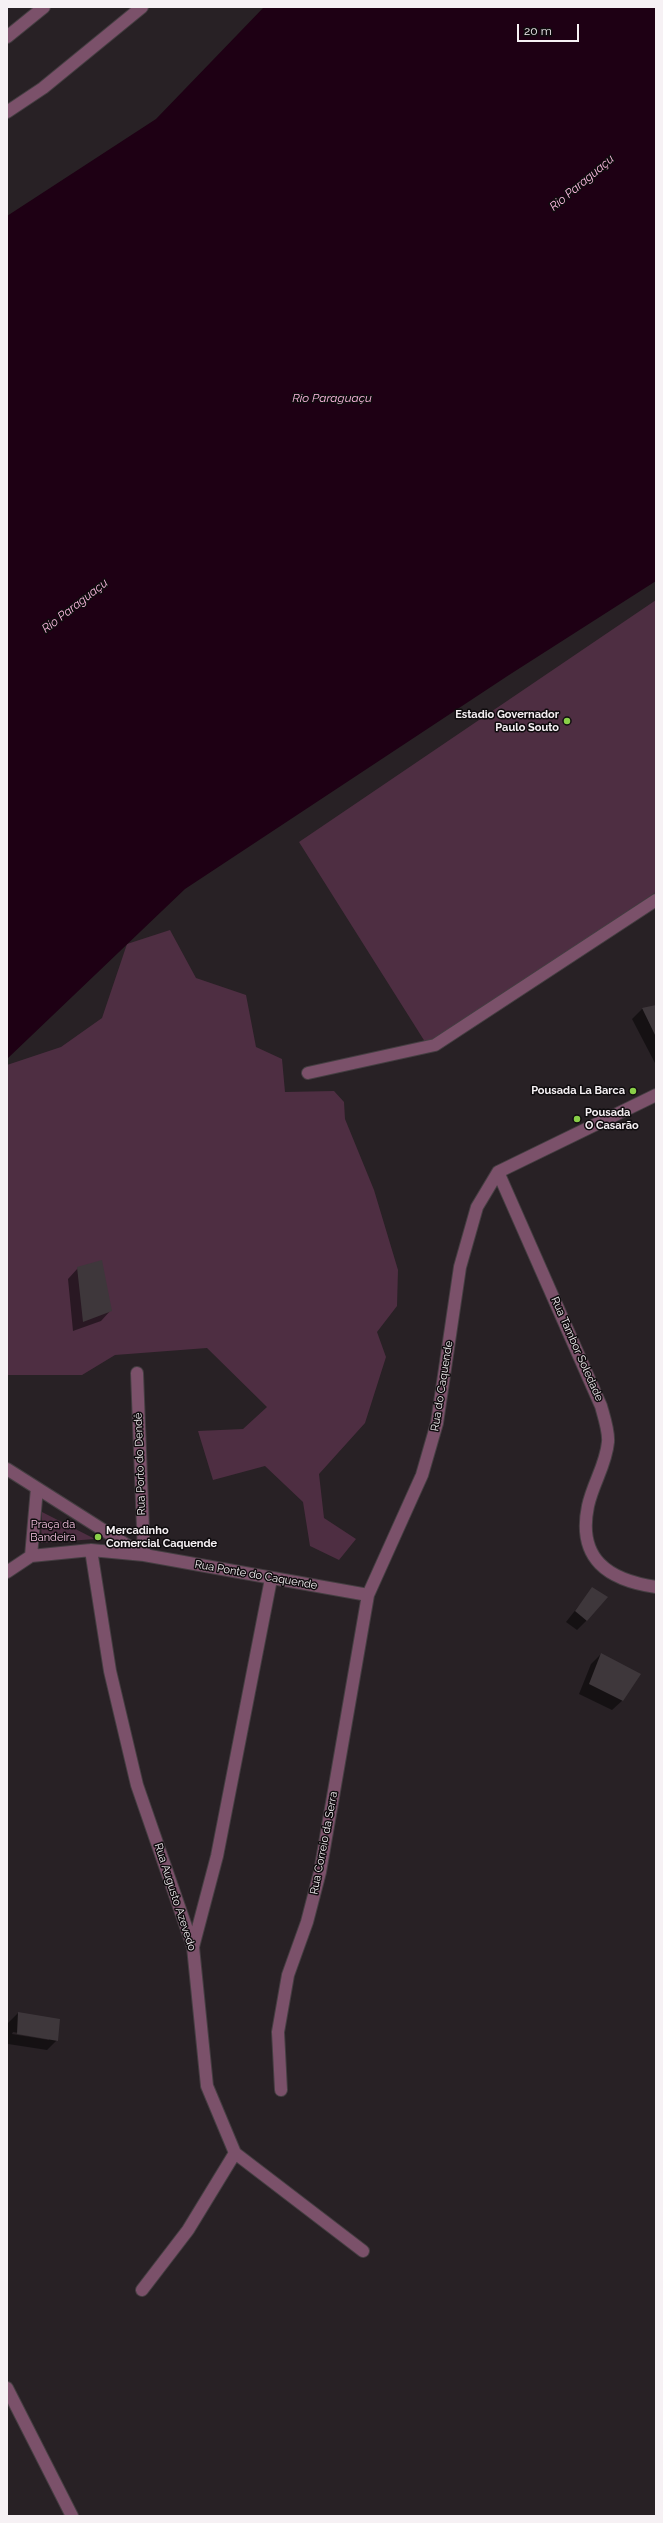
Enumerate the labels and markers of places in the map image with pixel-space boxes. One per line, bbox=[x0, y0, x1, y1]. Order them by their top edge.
place label: Estadio Governador Paulo Souto bbox=[455, 708, 559, 734]
marker: Estadio Governador Paulo Souto bbox=[562, 716, 572, 726]
place label: Pousada La Barca bbox=[531, 1084, 625, 1098]
marker: Pousada La Barca bbox=[628, 1086, 638, 1096]
place label: Pousada O Casarão bbox=[585, 1106, 639, 1132]
marker: Pousada O Casarão bbox=[572, 1114, 582, 1124]
place label: Mercadinho Comercial Caquende bbox=[106, 1524, 217, 1550]
marker: Mercadinho Comercial Caquende bbox=[93, 1532, 103, 1542]

